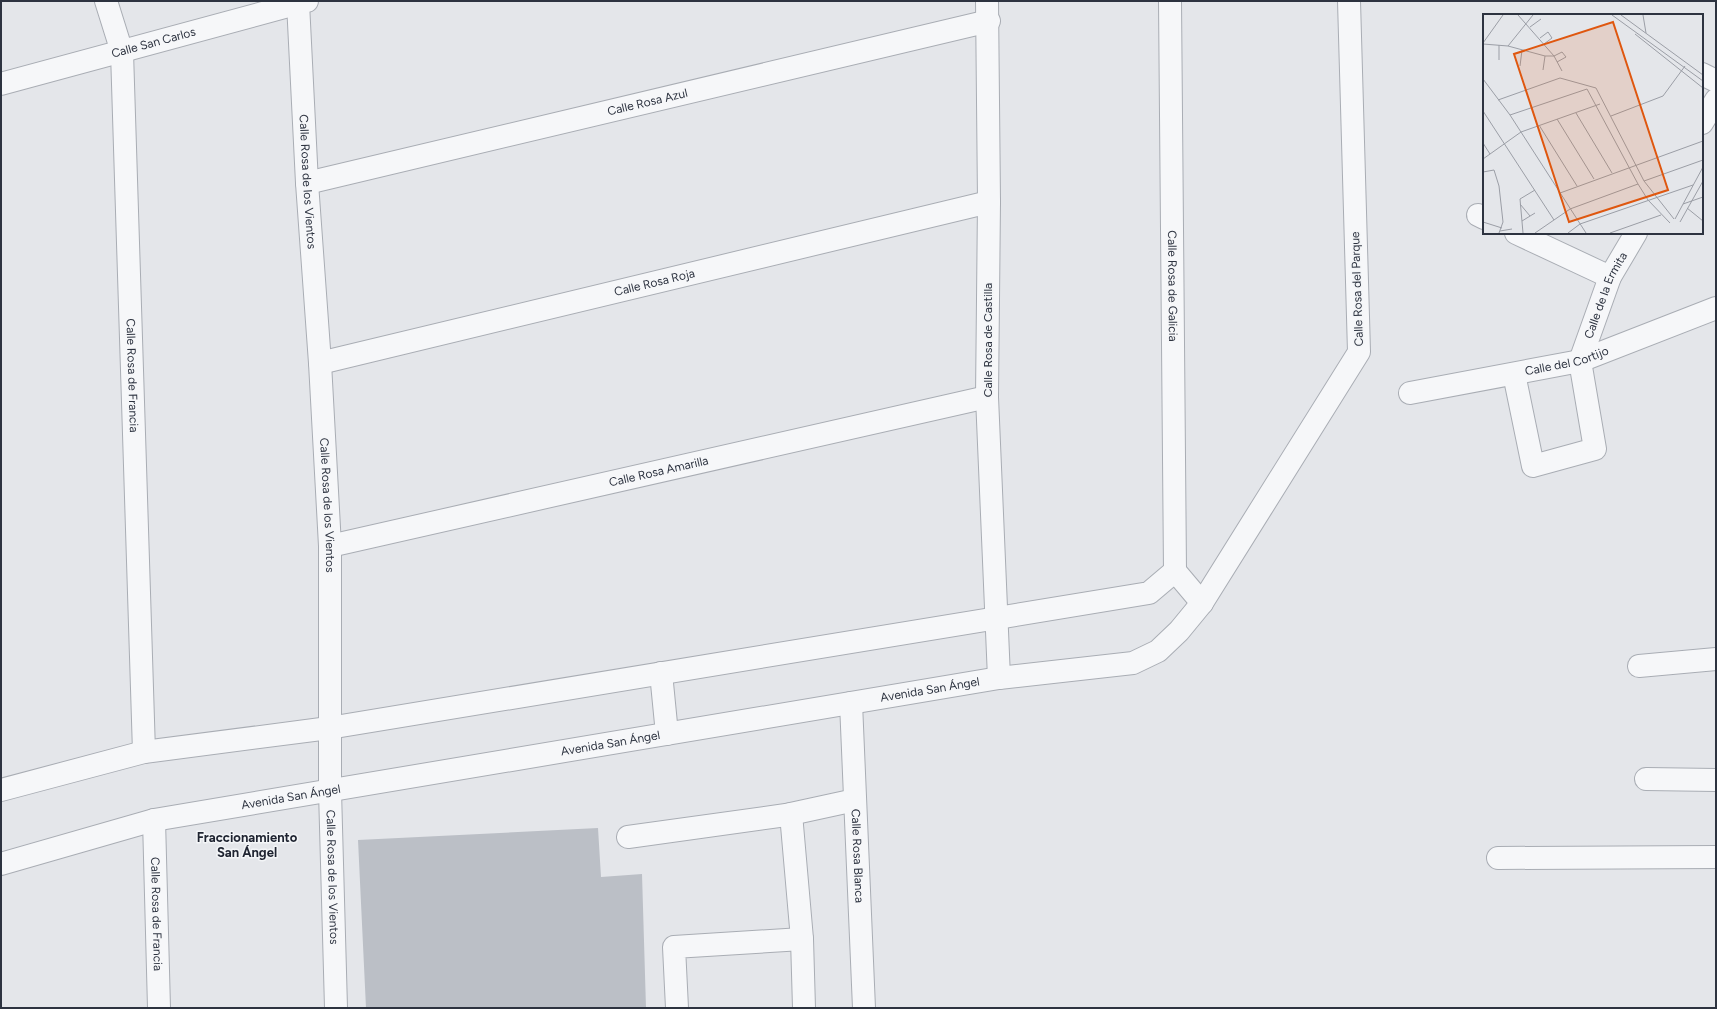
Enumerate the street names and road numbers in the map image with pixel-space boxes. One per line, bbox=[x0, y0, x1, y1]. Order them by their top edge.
street label: Calle San Carlos bbox=[110, 24, 198, 61]
street label: Calle Rosa Azul bbox=[606, 86, 689, 118]
street label: Calle Rosa de los Vientos bbox=[297, 114, 319, 250]
street label: Calle Rosa de Galicia bbox=[1165, 230, 1180, 342]
street label: Calle Rosa del Parque bbox=[1348, 231, 1366, 347]
street label: Calle de la Ermita bbox=[1582, 250, 1630, 341]
street label: Calle Rosa Roja bbox=[613, 266, 696, 299]
street label: Calle Rosa de Castilla bbox=[981, 283, 995, 397]
street label: Calle Rosa de Francia bbox=[123, 318, 141, 433]
street label: Calle del Cortijo bbox=[1524, 344, 1611, 378]
street label: Calle Rosa de los Vientos bbox=[317, 437, 337, 573]
street label: Calle Rosa Amarilla bbox=[608, 453, 710, 490]
street label: Avenida San Ángel bbox=[879, 674, 981, 705]
street label: Avenida San Ángel bbox=[560, 728, 661, 759]
street label: Avenida San Ángel bbox=[240, 782, 342, 812]
street label: Calle Rosa de los Vientos bbox=[324, 809, 341, 945]
street label: Calle Rosa Blanca bbox=[849, 809, 867, 903]
street label: Calle Rosa de Francia bbox=[148, 857, 165, 971]

